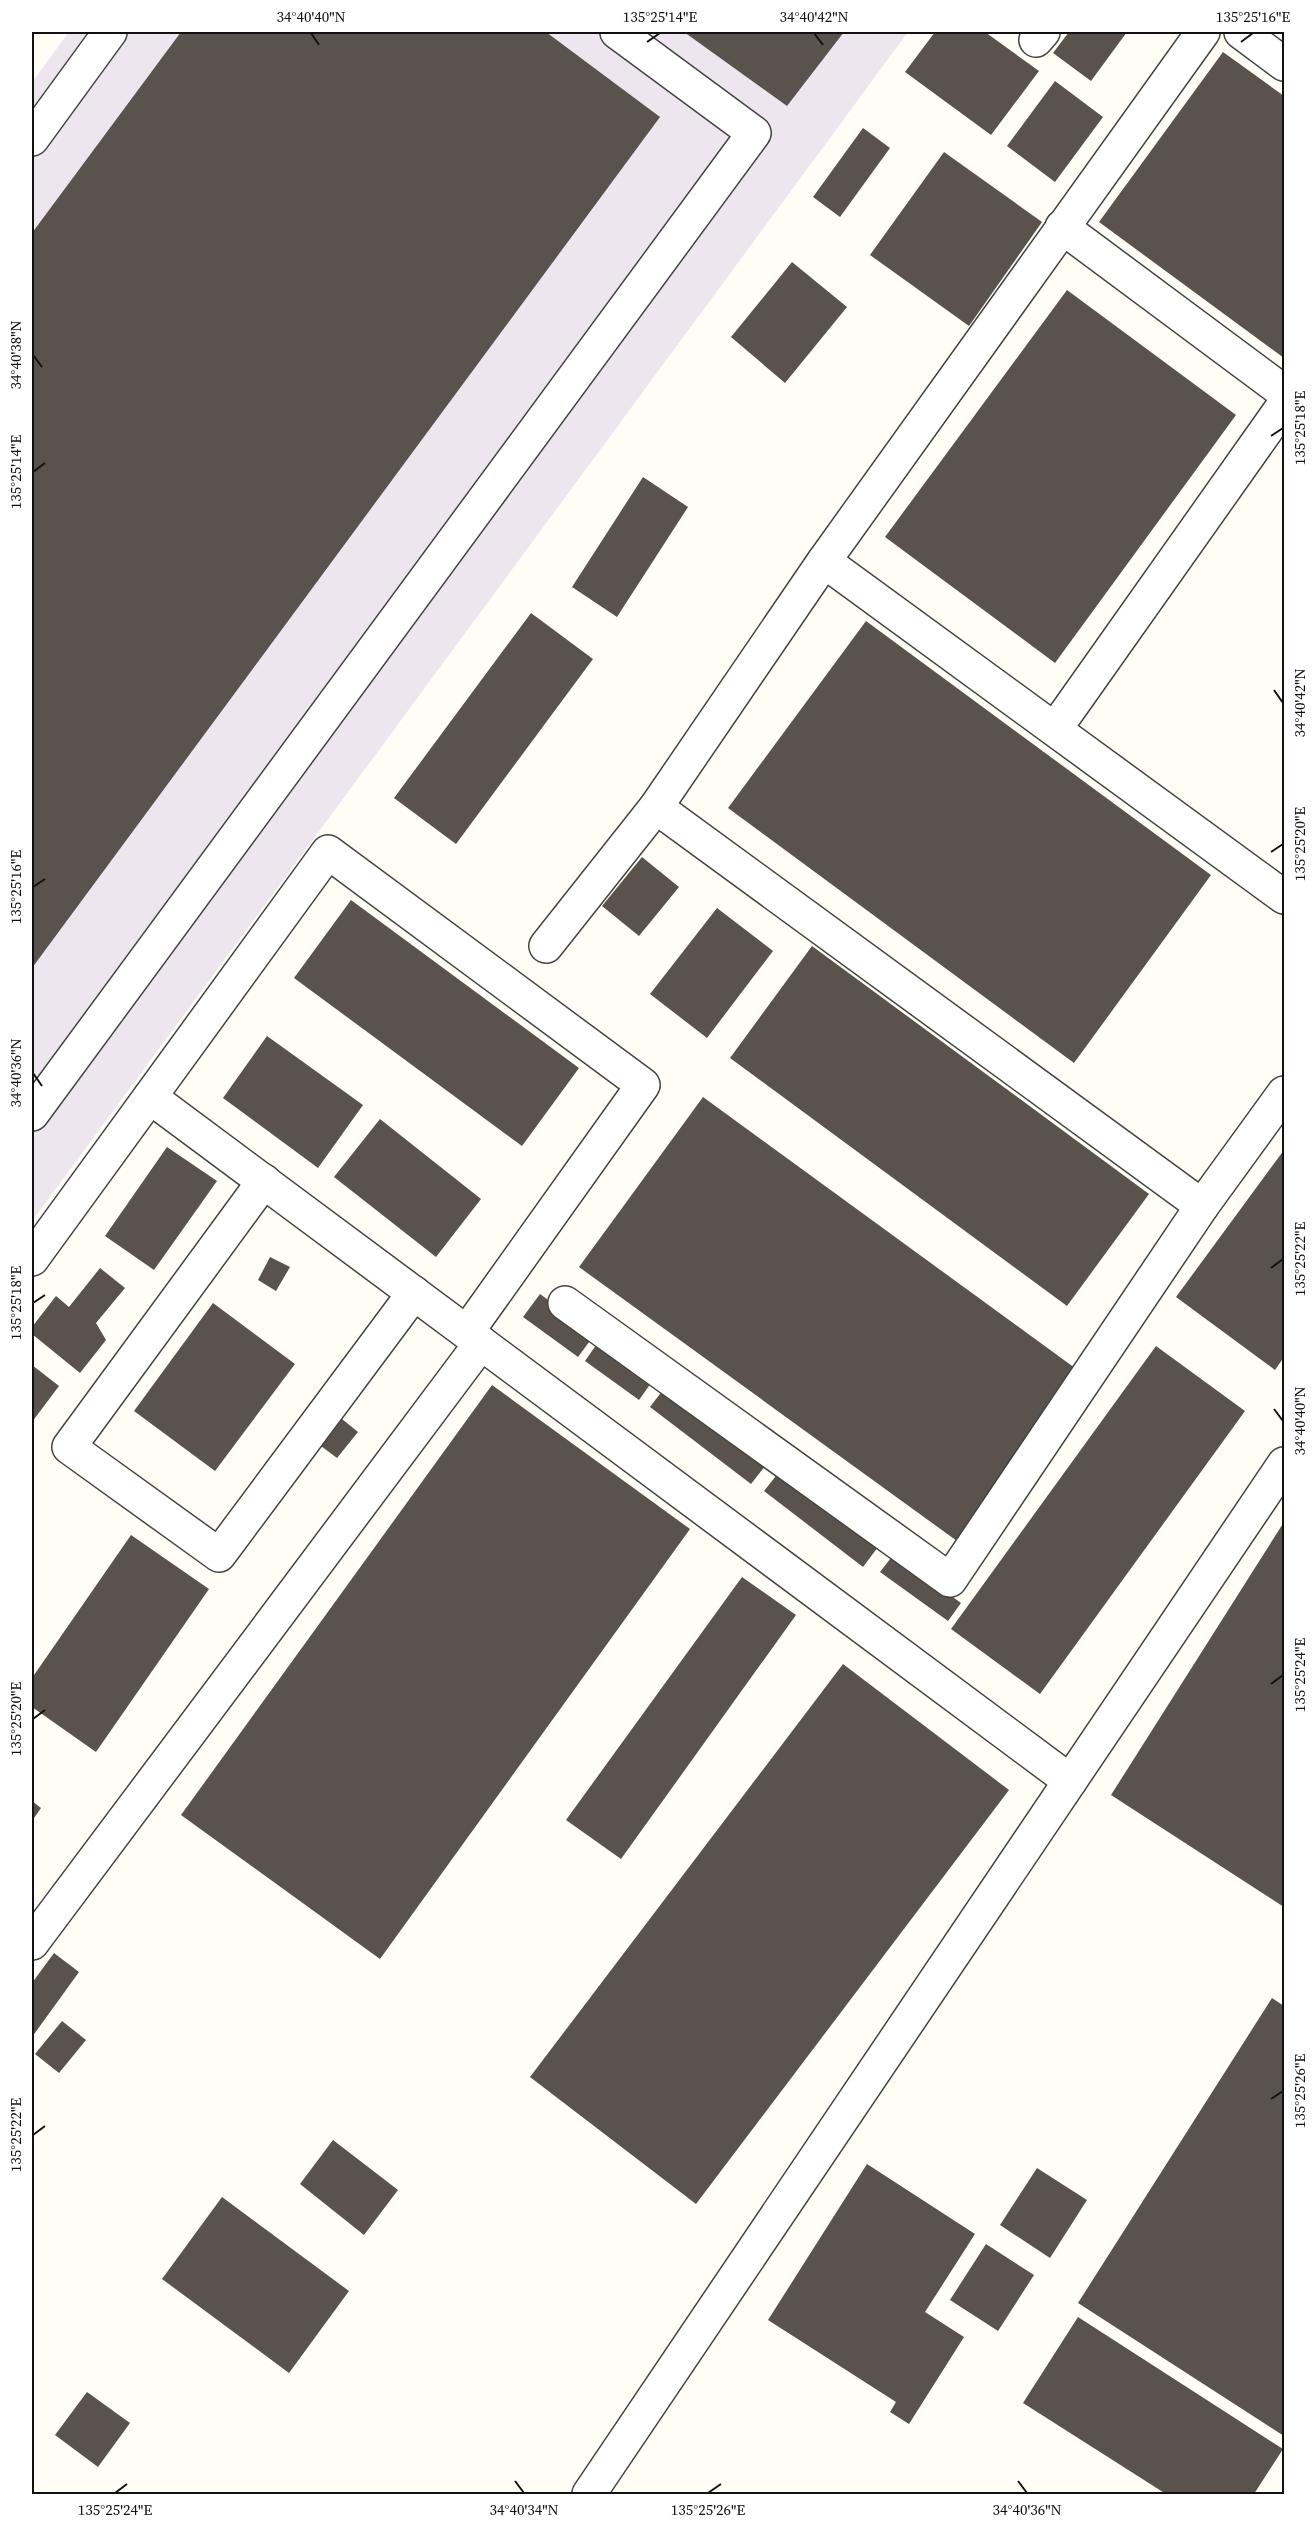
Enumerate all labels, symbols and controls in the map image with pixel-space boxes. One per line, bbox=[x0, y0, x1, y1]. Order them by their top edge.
text: 34°40'40"N bbox=[276, 6, 346, 27]
text: 135°25'14"E bbox=[623, 6, 697, 27]
text: 34°40'42"N bbox=[779, 6, 849, 27]
text: 135°25'16"E bbox=[1216, 6, 1290, 27]
text: 34°40'38"N bbox=[5, 320, 26, 390]
text: 135°25'18"E bbox=[1289, 391, 1310, 465]
text: 135°25'14"E bbox=[5, 435, 26, 509]
text: 34°40'42"N bbox=[1289, 668, 1310, 738]
text: 135°25'20"E bbox=[1289, 807, 1310, 881]
text: 135°25'16"E bbox=[5, 850, 26, 924]
text: 34°40'36"N bbox=[5, 1038, 26, 1108]
text: 135°25'22"E bbox=[1289, 1222, 1310, 1296]
text: 135°25'18"E bbox=[5, 1266, 26, 1340]
text: 34°40'40"N bbox=[1289, 1386, 1310, 1456]
text: 135°25'24"E bbox=[1289, 1638, 1310, 1712]
text: 135°25'20"E bbox=[5, 1682, 26, 1756]
text: 135°25'26"E bbox=[1289, 2054, 1310, 2128]
text: 135°25'22"E bbox=[5, 2098, 26, 2172]
text: 135°25'24"E bbox=[78, 2499, 152, 2520]
text: 34°40'34"N bbox=[489, 2499, 559, 2520]
text: 135°25'26"E bbox=[671, 2499, 745, 2520]
text: 34°40'36"N bbox=[992, 2499, 1062, 2520]

